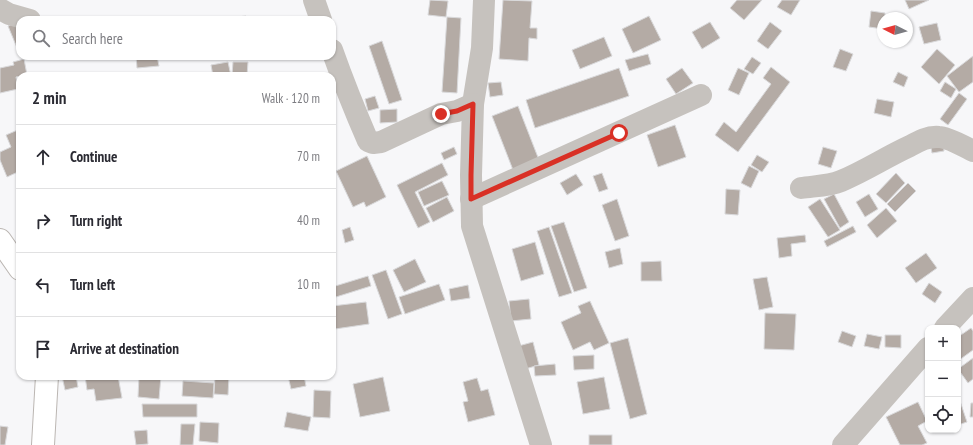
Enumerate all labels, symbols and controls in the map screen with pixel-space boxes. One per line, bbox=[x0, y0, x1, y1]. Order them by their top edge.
north arrow bbox=[877, 12, 913, 48]
search box bbox=[16, 16, 336, 60]
icon: search bbox=[30, 27, 52, 49]
text: Search here bbox=[62, 29, 123, 48]
text: 2 min bbox=[32, 87, 66, 109]
text: Walk · 120 m bbox=[262, 90, 320, 107]
route end bbox=[432, 105, 450, 123]
route start bbox=[610, 124, 628, 142]
icon: ahead bbox=[32, 146, 54, 168]
text: Continue bbox=[70, 147, 117, 166]
text: 70 m bbox=[297, 148, 320, 165]
icon: right bbox=[32, 210, 54, 232]
text: Turn right bbox=[70, 211, 122, 230]
text: 40 m bbox=[297, 212, 320, 229]
icon: left bbox=[32, 274, 54, 296]
text: Turn left bbox=[70, 275, 115, 294]
text: 10 m bbox=[297, 276, 320, 293]
map controls bbox=[925, 325, 961, 433]
button: + bbox=[925, 325, 961, 361]
icon: arrive bbox=[32, 338, 54, 360]
text: Arrive at destination bbox=[70, 339, 179, 358]
button: − bbox=[925, 361, 961, 397]
button: locate bbox=[925, 397, 961, 433]

